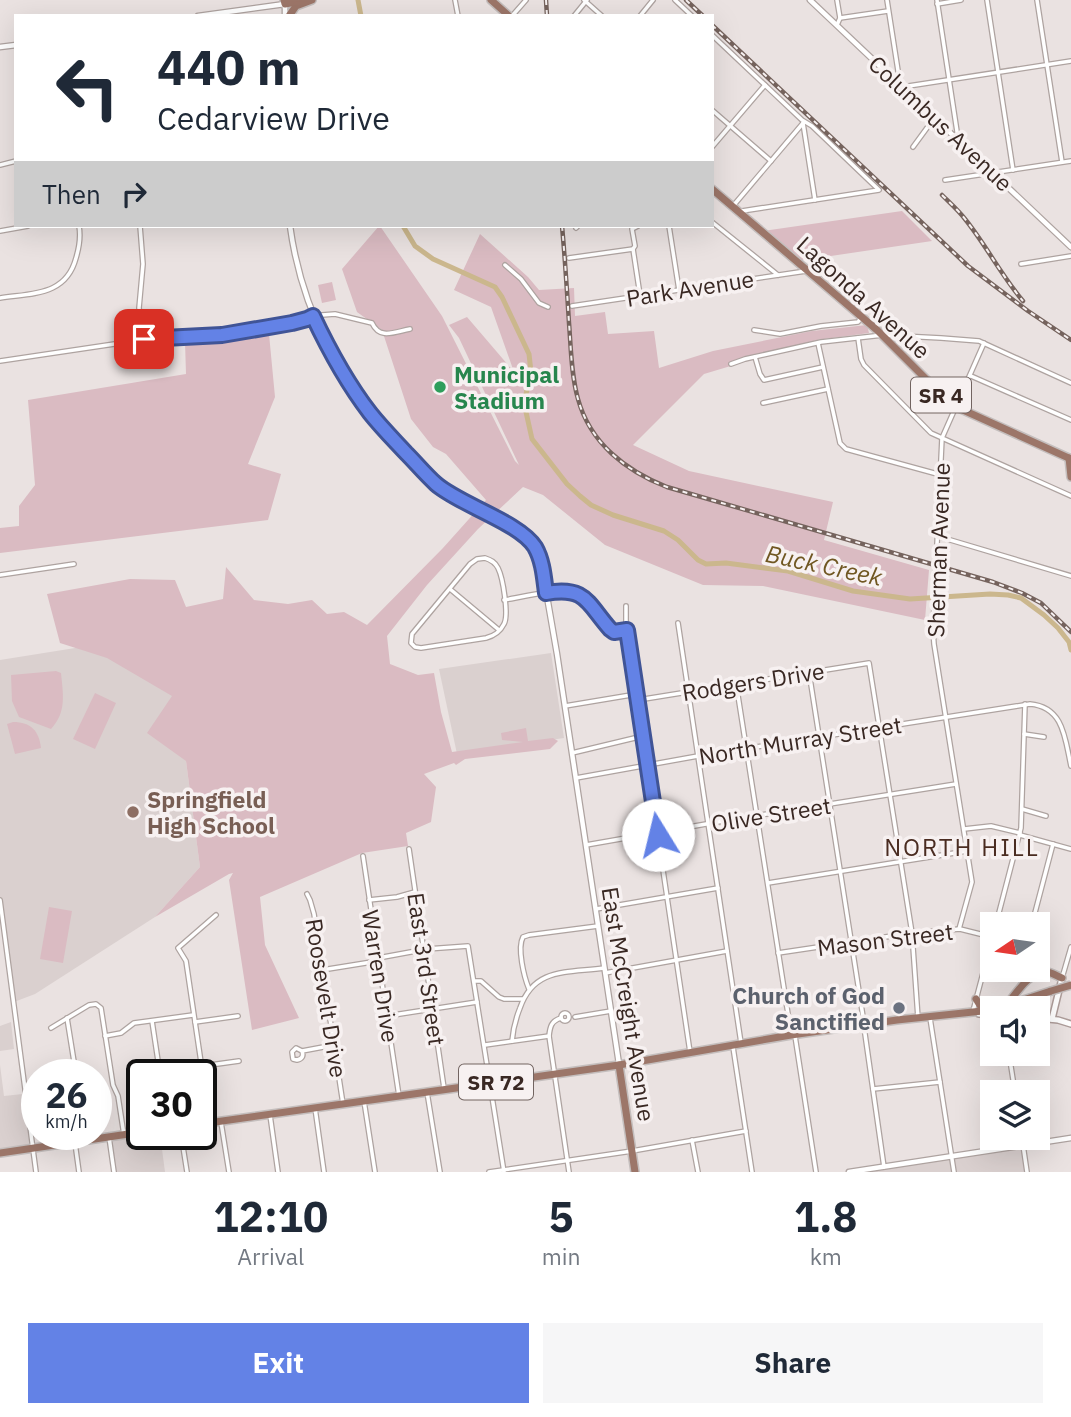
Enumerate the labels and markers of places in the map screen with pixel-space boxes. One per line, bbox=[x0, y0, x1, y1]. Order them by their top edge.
pin bbox=[114, 309, 174, 369]
place label: Municipal Stadium bbox=[454, 359, 559, 415]
marker: Municipal Stadium bbox=[432, 379, 448, 395]
place label: Springfield High School bbox=[147, 784, 275, 840]
marker: Springfield High School bbox=[125, 804, 141, 820]
place label: Church of God Sanctified bbox=[732, 980, 885, 1036]
marker: Church of God Sanctified bbox=[891, 1000, 907, 1016]

